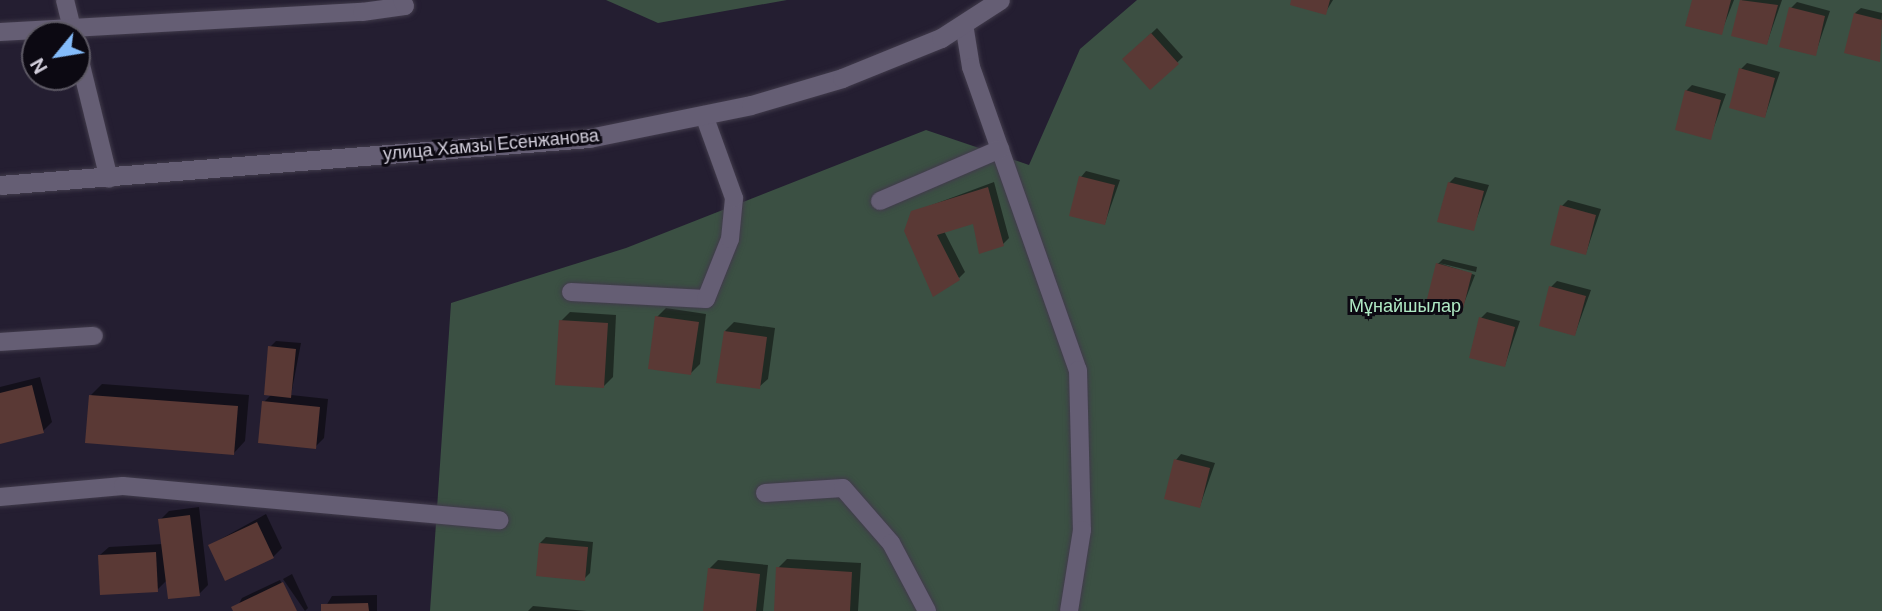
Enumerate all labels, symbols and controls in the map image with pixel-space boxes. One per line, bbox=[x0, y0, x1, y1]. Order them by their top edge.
north arrow bbox=[21, 21, 91, 91]
text: N bbox=[25, 54, 53, 78]
street label: улица Хамзы Есенжанова bbox=[382, 125, 600, 165]
park label: Мұнайшылар bbox=[1349, 295, 1461, 317]

